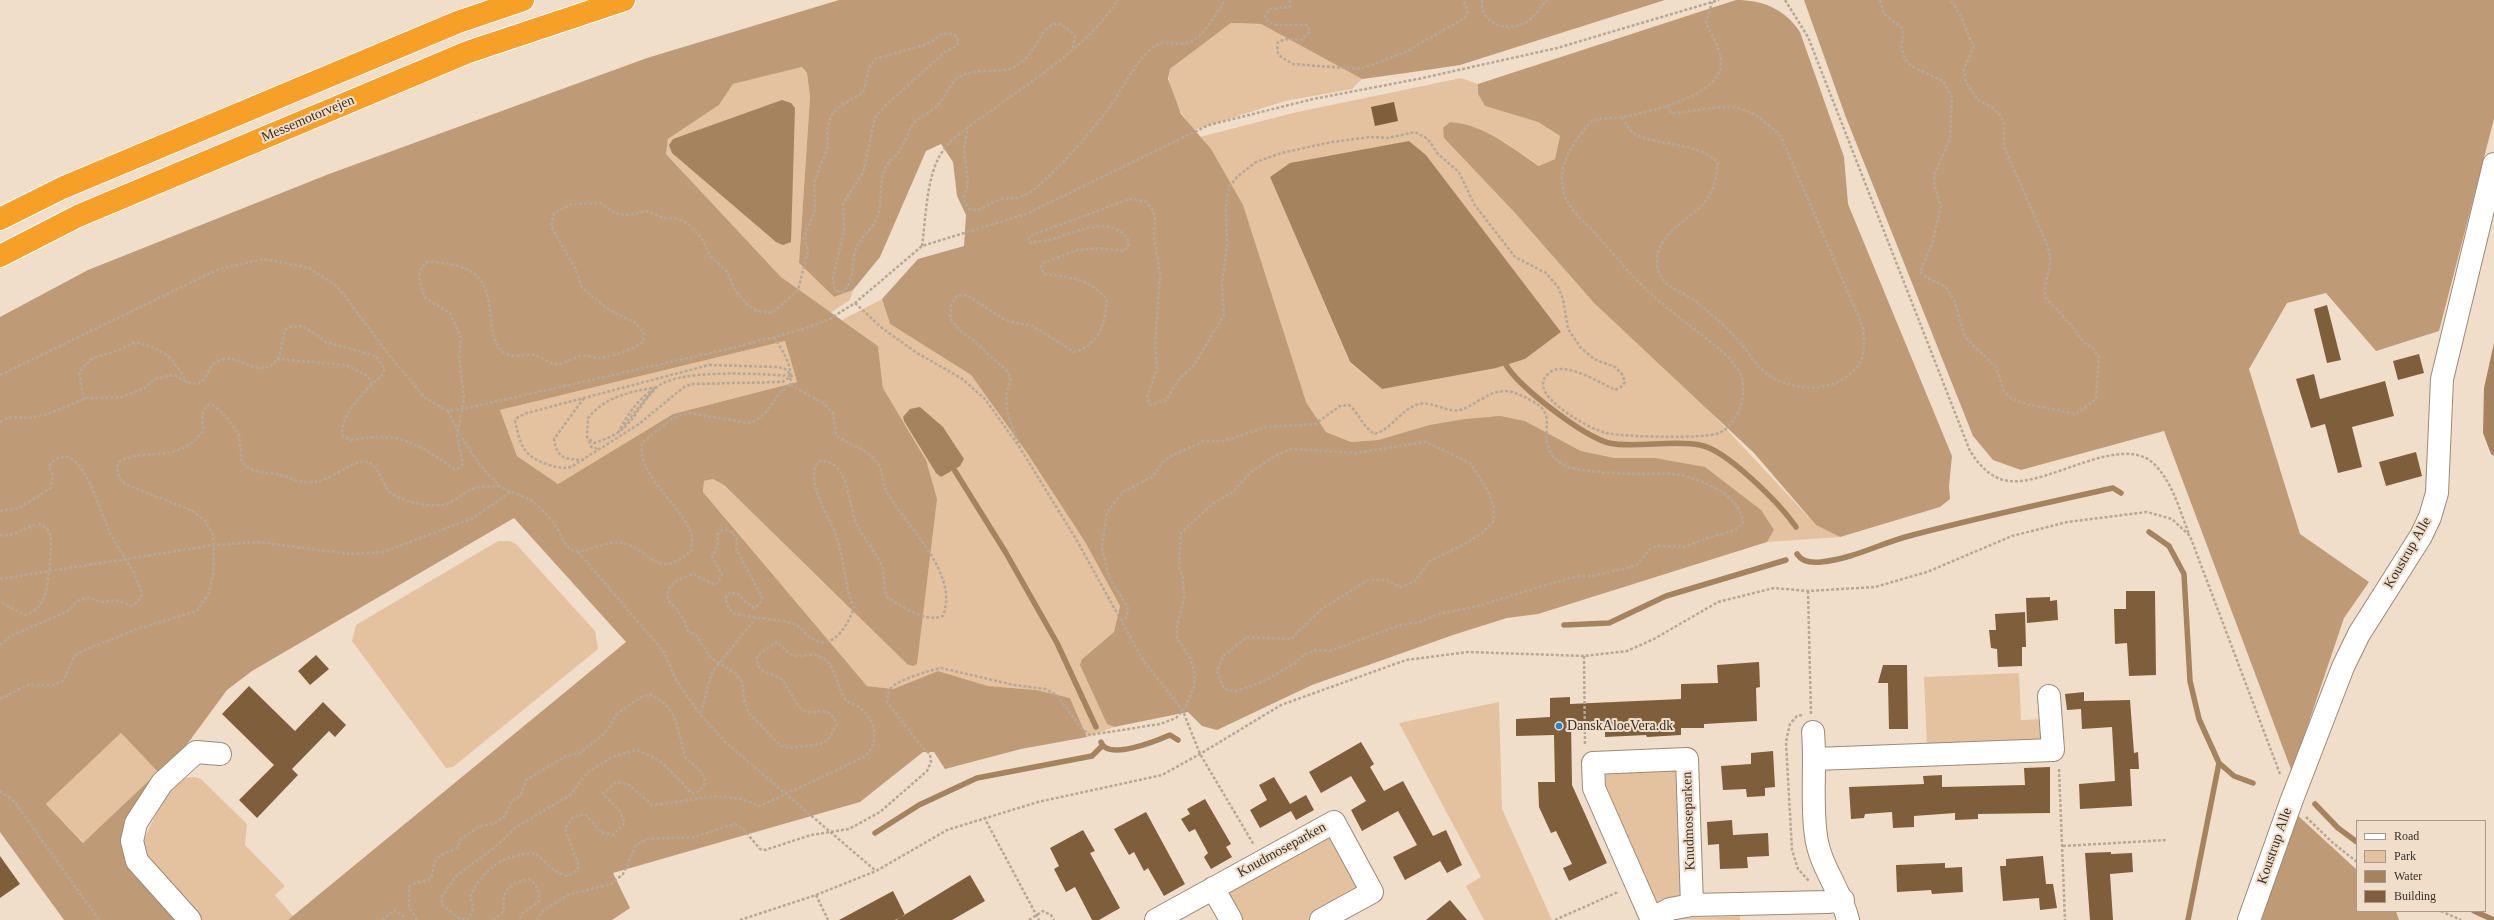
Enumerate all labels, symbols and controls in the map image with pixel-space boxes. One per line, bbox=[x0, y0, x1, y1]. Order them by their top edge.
street label: Messemotorvejen bbox=[259, 92, 357, 146]
street label: Koustrup Alle bbox=[2381, 514, 2435, 592]
place label: DanskAloeVera.dk bbox=[1567, 718, 1673, 734]
marker: DanskAloeVera.dk bbox=[1554, 721, 1564, 731]
street label: Knudmoseparken bbox=[1679, 771, 1699, 871]
street label: Koustrup Alle bbox=[2254, 806, 2296, 886]
street label: Knudmoseparken bbox=[1235, 819, 1329, 881]
legend bbox=[2356, 820, 2486, 912]
text: Road bbox=[2394, 829, 2419, 843]
text: Park bbox=[2394, 849, 2416, 863]
text: Water bbox=[2394, 869, 2422, 883]
text: Building bbox=[2394, 889, 2436, 903]

